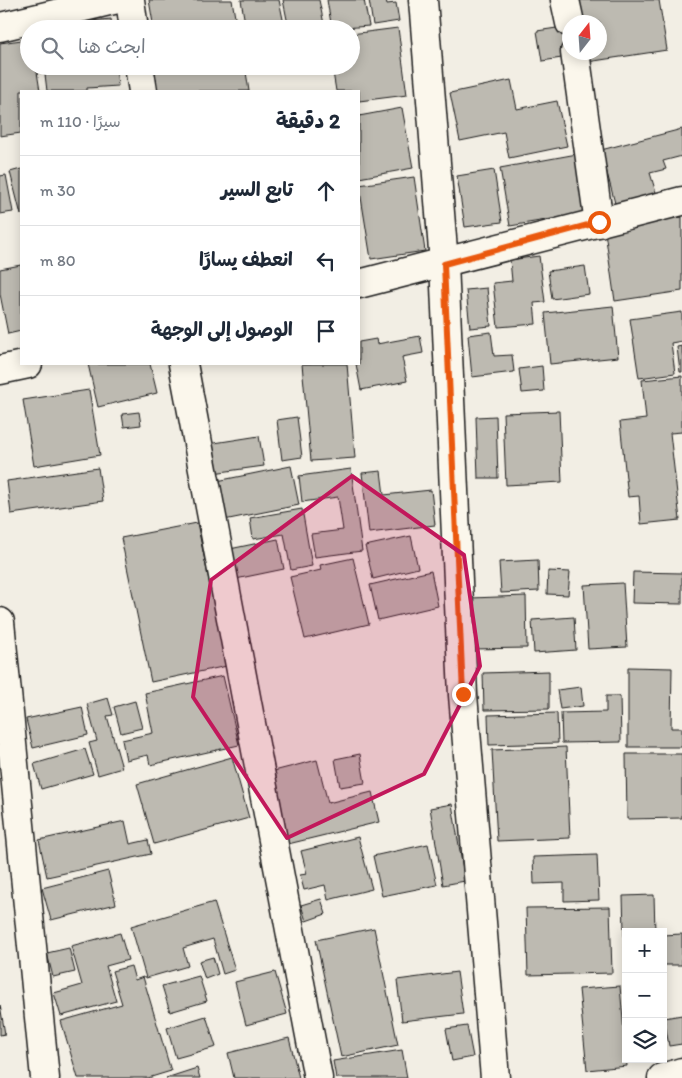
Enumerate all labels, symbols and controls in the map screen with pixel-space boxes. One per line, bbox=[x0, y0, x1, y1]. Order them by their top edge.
north arrow bbox=[562, 15, 607, 60]
search box bbox=[20, 20, 360, 75]
icon: search bbox=[38, 34, 66, 62]
text: ابحث هنا bbox=[78, 35, 146, 58]
text: 2 دقيقة bbox=[276, 108, 340, 133]
text: سيرًا · 110 m bbox=[40, 112, 121, 131]
icon: ahead bbox=[312, 177, 340, 205]
text: تابع السير bbox=[221, 178, 293, 201]
text: 30 m bbox=[40, 181, 76, 200]
route start bbox=[588, 211, 611, 234]
icon: left bbox=[312, 247, 340, 275]
text: انعطف يسارًا bbox=[199, 248, 293, 271]
text: 80 m bbox=[40, 251, 76, 270]
icon: arrive bbox=[312, 317, 340, 345]
text: الوصول إلى الوجهة bbox=[151, 318, 293, 341]
route end bbox=[452, 683, 475, 706]
map controls bbox=[622, 928, 667, 1063]
button: + bbox=[622, 928, 667, 973]
button: − bbox=[622, 973, 667, 1018]
button: layers bbox=[622, 1018, 667, 1063]

